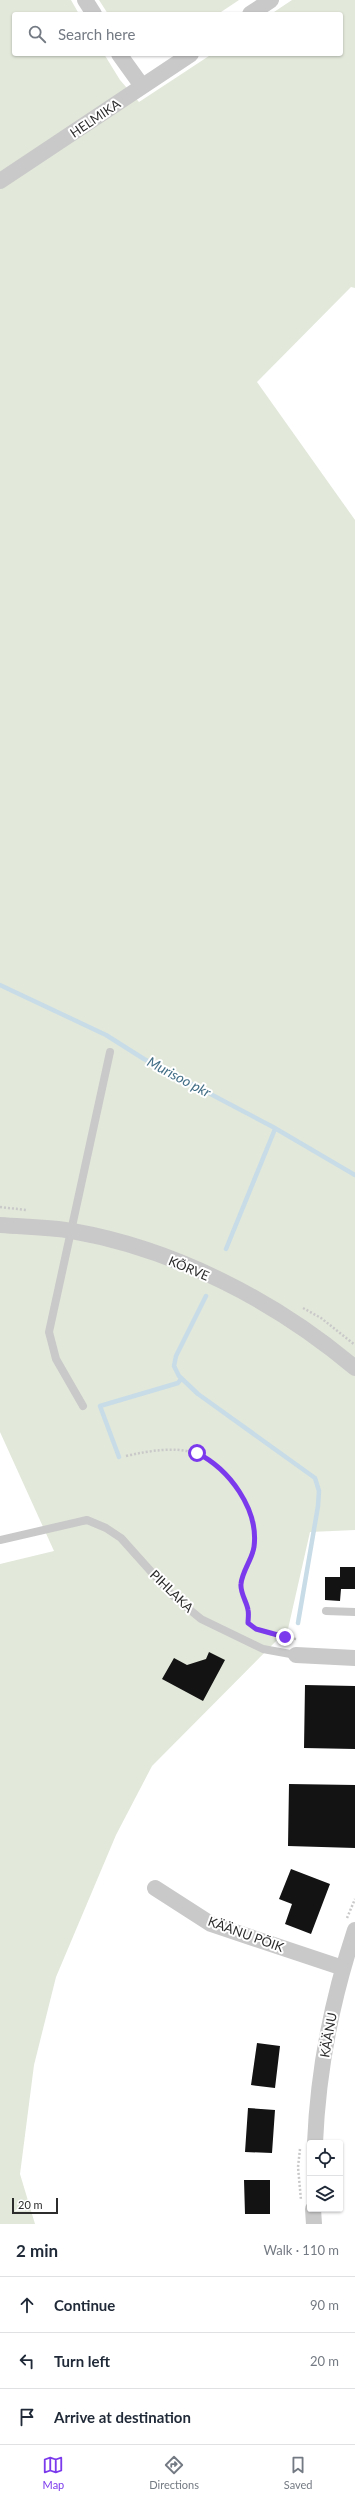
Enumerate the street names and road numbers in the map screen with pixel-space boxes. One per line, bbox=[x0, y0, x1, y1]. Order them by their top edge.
street label: HELMIKA bbox=[67, 95, 123, 141]
street label: KÕRVE bbox=[166, 1252, 212, 1284]
street label: PIHLAKA bbox=[147, 1566, 197, 1616]
street label: KÄÄNU PÕIK bbox=[206, 1913, 286, 1955]
street label: KÄÄNU bbox=[316, 2011, 340, 2059]

